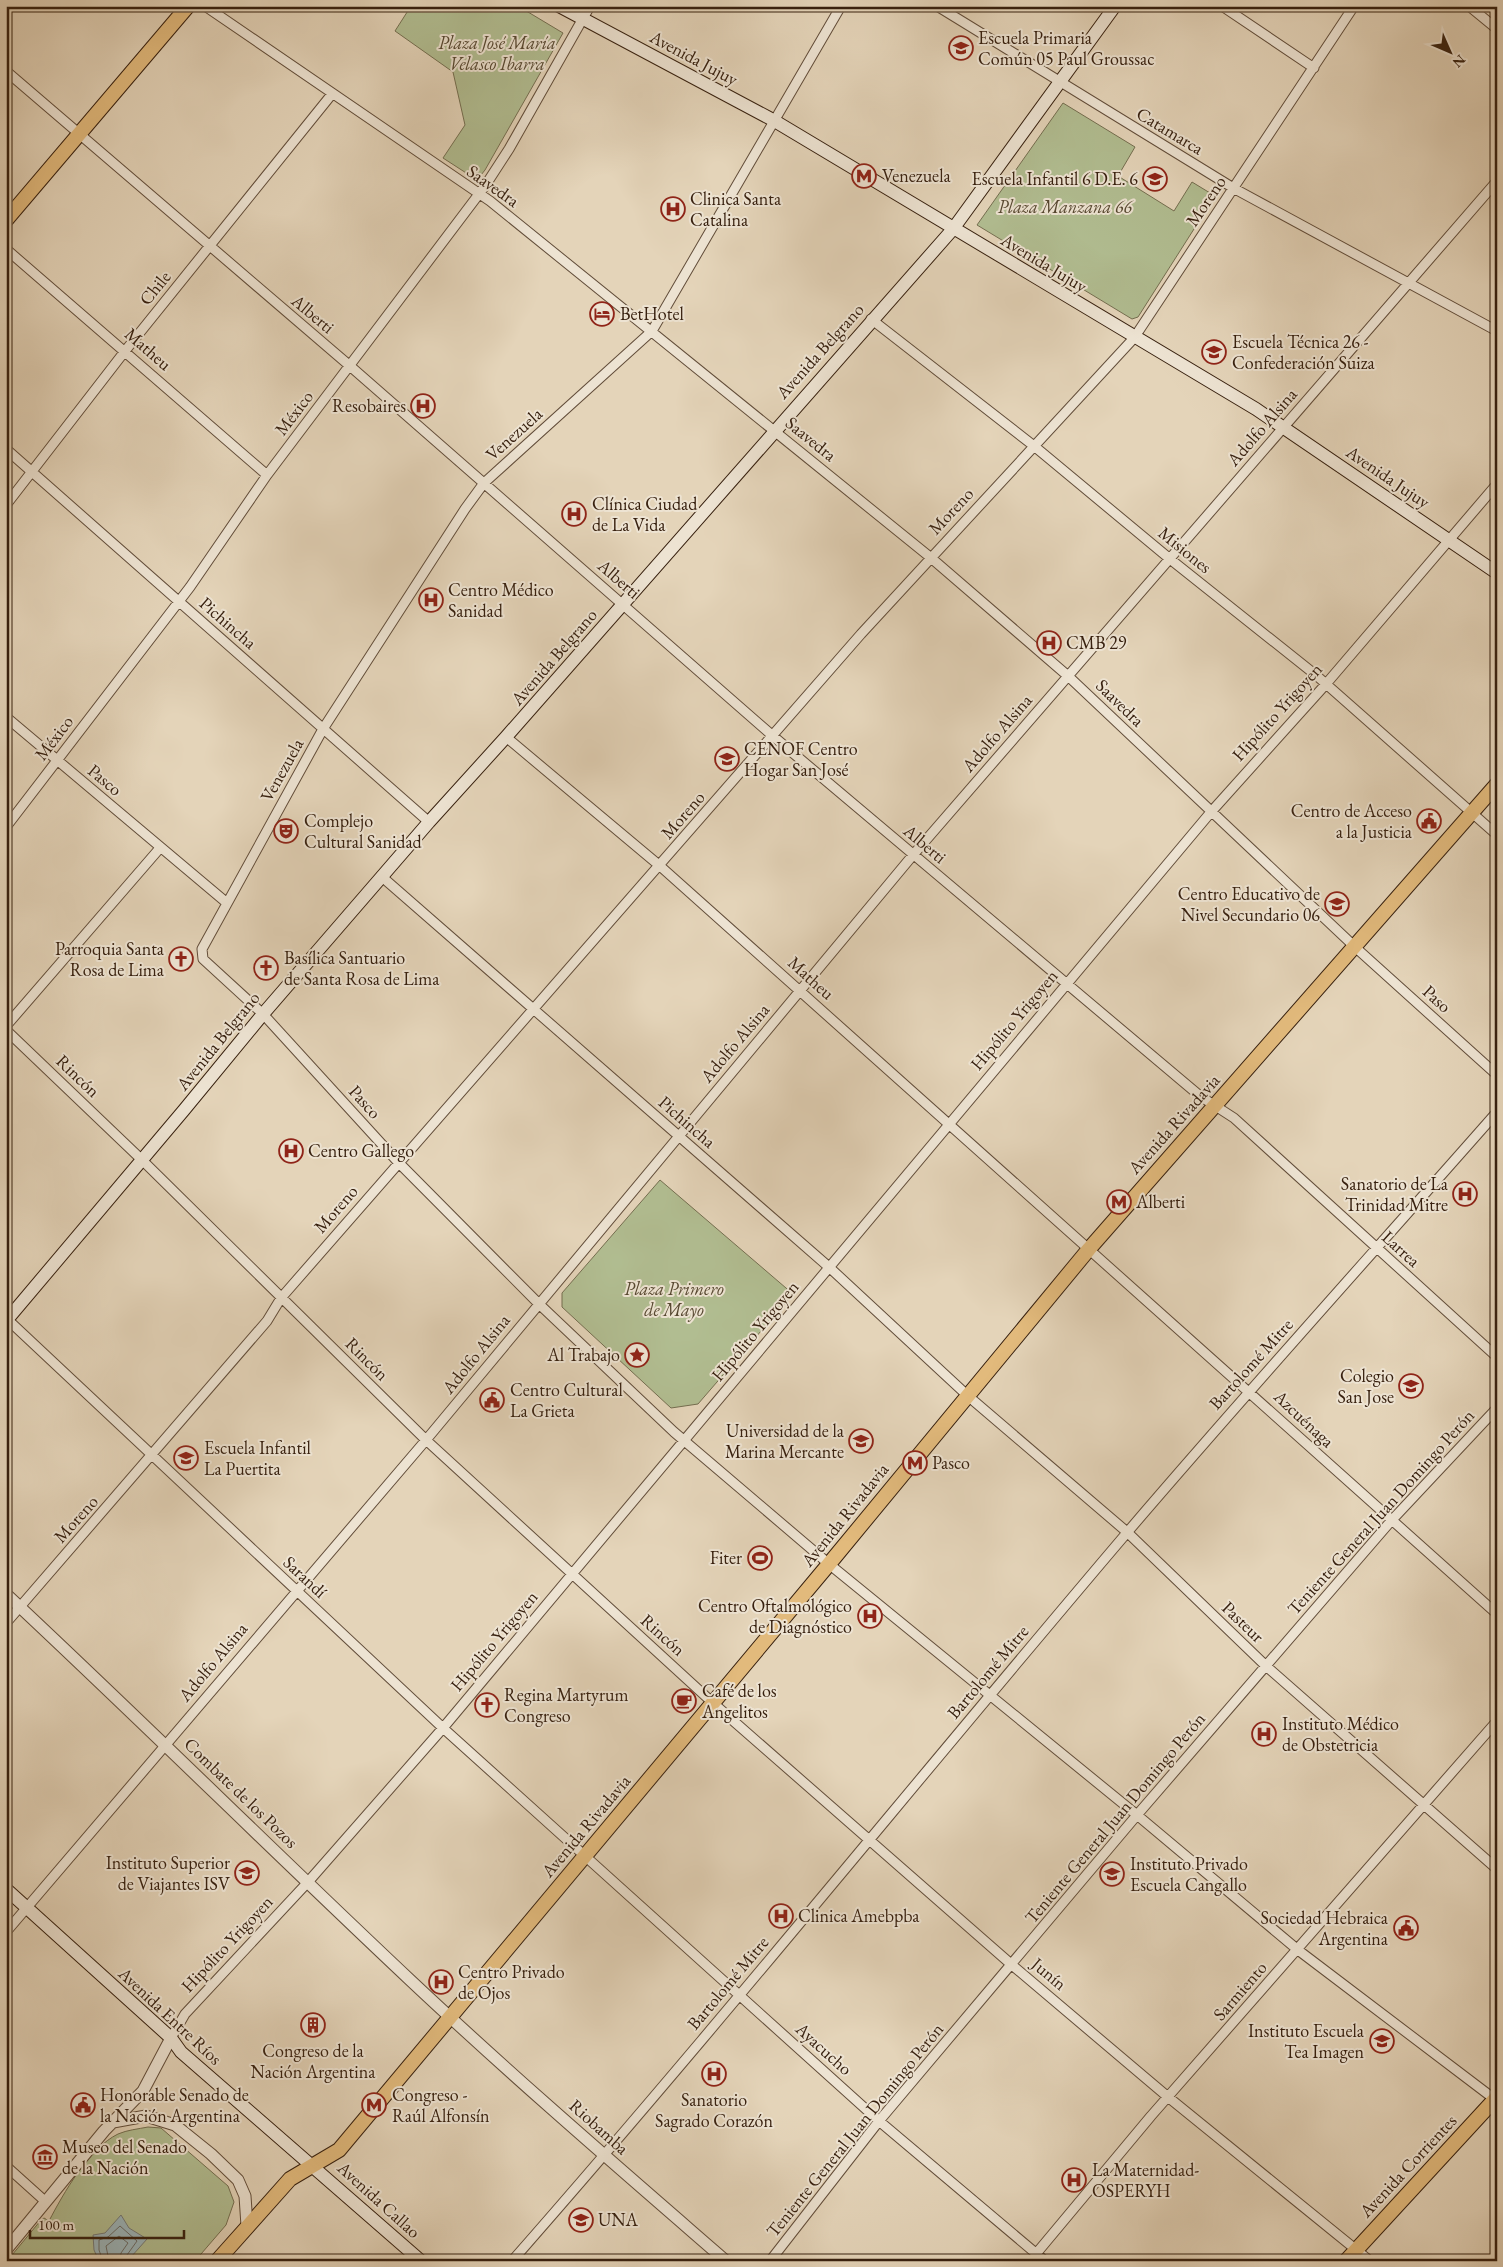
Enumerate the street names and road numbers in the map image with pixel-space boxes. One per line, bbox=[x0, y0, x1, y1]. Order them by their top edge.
street label: Avenida Jujuy bbox=[645, 24, 742, 90]
street label: Catamarca bbox=[1133, 102, 1209, 160]
street label: Saavedra bbox=[463, 159, 525, 212]
street label: Moreno bbox=[1180, 171, 1231, 230]
street label: Avenida Jujuy bbox=[996, 227, 1092, 297]
street label: Chile bbox=[134, 266, 175, 310]
street label: Alberti bbox=[286, 288, 340, 339]
street label: Avenida Belgrano bbox=[770, 298, 869, 404]
street label: Matheu bbox=[120, 322, 177, 376]
street label: Adolfo Alsina bbox=[1221, 382, 1302, 471]
street label: México bbox=[269, 385, 318, 440]
street label: Venezuela bbox=[480, 402, 547, 465]
street label: Saavedra bbox=[781, 411, 842, 467]
street label: Avenida Jujuy bbox=[1341, 440, 1435, 513]
street label: Moreno bbox=[923, 482, 978, 539]
street label: Misiones bbox=[1154, 521, 1217, 578]
street label: Alberti bbox=[592, 553, 646, 604]
street label: Pichincha bbox=[195, 591, 262, 654]
street label: Avenida Belgrano bbox=[505, 603, 602, 711]
street label: Hipólito Yrigoyen bbox=[1227, 657, 1327, 766]
street label: Saavedra bbox=[1091, 674, 1150, 732]
street label: Adolfo Alsina bbox=[956, 688, 1037, 777]
street label: México bbox=[29, 710, 78, 765]
street label: Venezuela bbox=[255, 733, 309, 805]
street label: Pasco bbox=[83, 759, 127, 801]
street label: Moreno bbox=[656, 786, 710, 843]
street label: Alberti bbox=[898, 818, 952, 869]
street label: Matheu bbox=[783, 951, 840, 1005]
street label: Hipólito Yrigoyen bbox=[965, 964, 1063, 1075]
street label: Paso bbox=[1418, 980, 1457, 1018]
street label: Avenida Belgrano bbox=[170, 986, 265, 1096]
street label: Adolfo Alsina bbox=[694, 998, 775, 1088]
street label: Rincón bbox=[52, 1049, 105, 1102]
street label: Avenida Rivadavia bbox=[1122, 1068, 1225, 1179]
street label: Pasco bbox=[344, 1080, 387, 1124]
street label: Pichincha bbox=[654, 1090, 721, 1153]
street label: Moreno bbox=[309, 1180, 363, 1237]
street label: Larrea bbox=[1377, 1225, 1426, 1272]
street label: Hipólito Yrigoyen bbox=[706, 1275, 804, 1386]
street label: Adolfo Alsina bbox=[436, 1309, 515, 1399]
street label: Bartolomé Mitre bbox=[1204, 1313, 1298, 1414]
street label: Rincón bbox=[341, 1332, 394, 1386]
street label: Azcuénaga bbox=[1269, 1384, 1340, 1453]
street label: Teniente General Juan Domingo Perón bbox=[1282, 1404, 1479, 1619]
street label: Avenida Rivadavia bbox=[795, 1458, 894, 1572]
street label: Moreno bbox=[48, 1490, 103, 1547]
street label: Sarandí bbox=[279, 1551, 333, 1603]
street label: Hipólito Yrigoyen bbox=[445, 1585, 543, 1696]
street label: Pasteur bbox=[1217, 1596, 1269, 1647]
street label: Rincón bbox=[636, 1609, 691, 1661]
street label: Adolfo Alsina bbox=[172, 1617, 253, 1707]
street label: Bartolomé Mitre bbox=[942, 1620, 1033, 1723]
street label: Teniente General Juan Domingo Perón bbox=[1019, 1707, 1210, 1928]
street label: Combate de los Pozos bbox=[180, 1732, 303, 1853]
street label: Avenida Rivadavia bbox=[535, 1769, 636, 1882]
street label: Hipólito Yrigoyen bbox=[176, 1890, 278, 1997]
street label: Bartolomé Mitre bbox=[682, 1931, 773, 2034]
street label: Junín bbox=[1025, 1951, 1072, 1995]
street label: Sarmiento bbox=[1208, 1956, 1272, 2025]
street label: Avenida Entre Ríos bbox=[113, 1961, 227, 2070]
street label: Ayacucho bbox=[791, 2017, 857, 2080]
street label: Teniente General Juan Domingo Perón bbox=[761, 2018, 948, 2241]
street label: Riobamba bbox=[565, 2094, 635, 2160]
street label: Avenida Corrientes bbox=[1353, 2109, 1461, 2223]
street label: Avenida Callao bbox=[332, 2156, 426, 2243]

